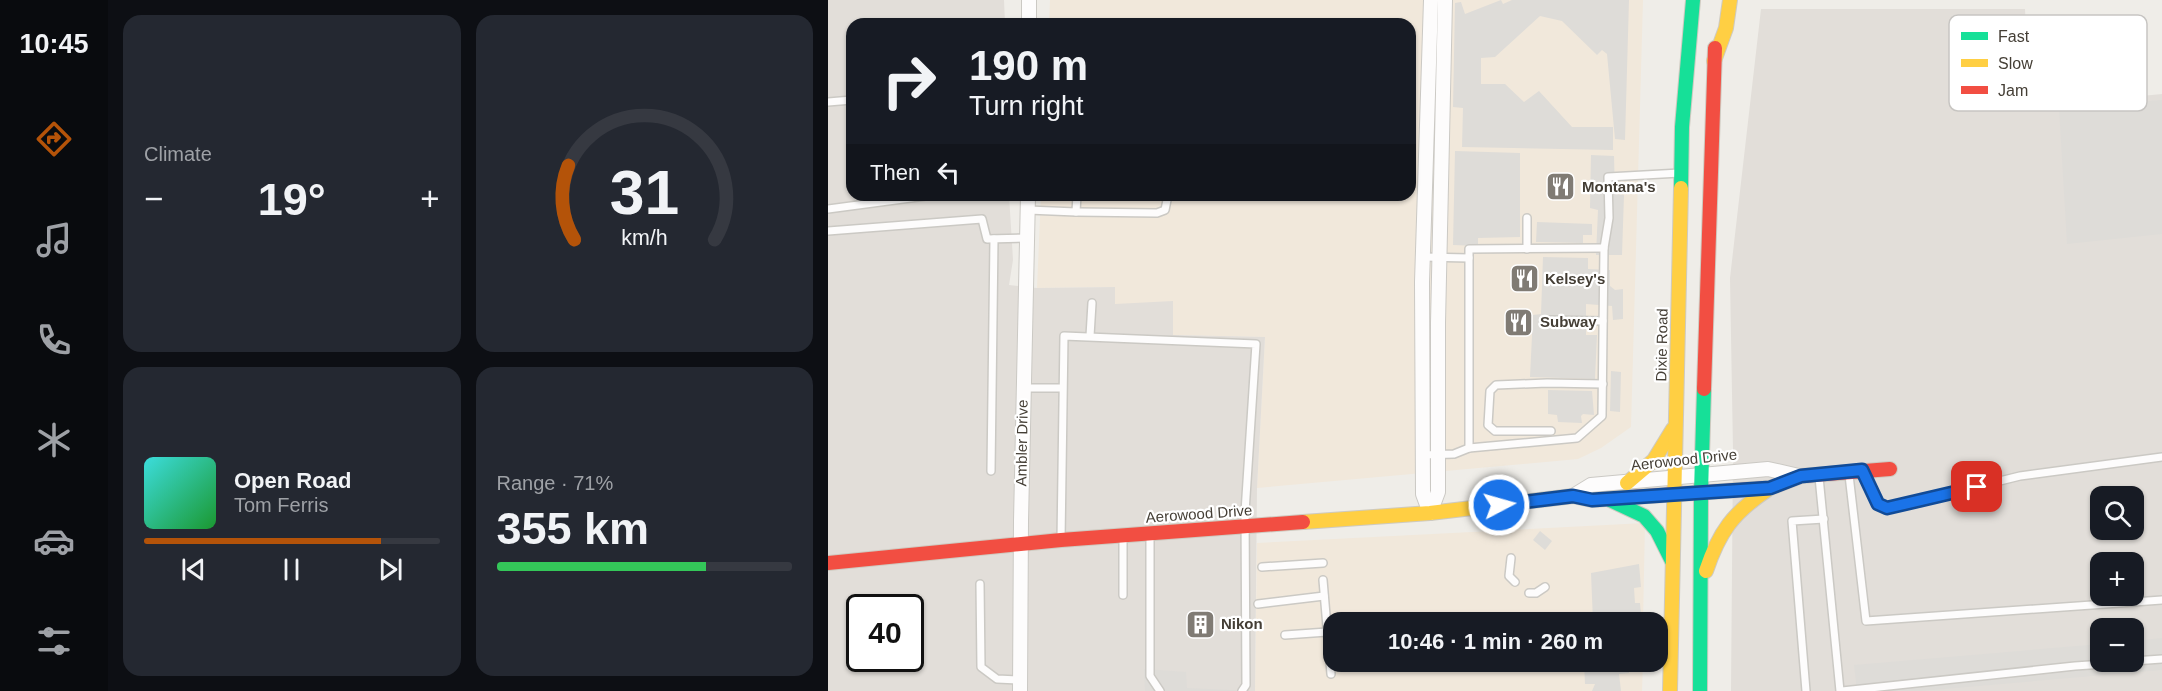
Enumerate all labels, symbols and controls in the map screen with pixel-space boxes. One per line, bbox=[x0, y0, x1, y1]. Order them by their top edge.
legend bbox=[1949, 15, 2147, 111]
text: Fast bbox=[1998, 28, 2030, 45]
text: 10:45 bbox=[19, 29, 89, 59]
icon: right bbox=[870, 42, 948, 120]
text: 190 m bbox=[969, 42, 1088, 89]
text: Slow bbox=[1998, 55, 2033, 72]
text: Jam bbox=[1998, 82, 2028, 99]
text: Turn right bbox=[969, 91, 1084, 121]
icon: directions bbox=[33, 118, 75, 160]
text: Climate bbox=[144, 143, 212, 165]
icon: left bbox=[932, 156, 965, 189]
text: 31 bbox=[610, 158, 679, 227]
text: Then bbox=[870, 160, 920, 185]
restaurant icon: Montana's bbox=[1545, 171, 1577, 203]
text: 19° bbox=[258, 174, 326, 225]
place label: Montana's bbox=[1582, 178, 1656, 195]
text: − bbox=[144, 180, 163, 217]
text: + bbox=[420, 180, 440, 217]
icon: music bbox=[33, 219, 75, 261]
text: km/h bbox=[621, 227, 667, 251]
restaurant icon: Kelsey's bbox=[1508, 263, 1540, 295]
place label: Kelsey's bbox=[1545, 270, 1605, 287]
restaurant icon: Subway bbox=[1503, 306, 1535, 338]
street label: Dixie Road bbox=[1652, 308, 1671, 382]
place label: Subway bbox=[1540, 313, 1597, 330]
icon: phone bbox=[33, 319, 75, 361]
street label: Ambler Drive bbox=[1012, 400, 1031, 486]
icon: climate bbox=[33, 419, 75, 461]
street label: Aerowood Drive bbox=[1630, 445, 1738, 474]
pin bbox=[1951, 461, 2002, 512]
text: Open Road bbox=[234, 468, 351, 493]
icon: arrive bbox=[1960, 470, 1993, 503]
text: Range · 71% bbox=[497, 472, 613, 494]
position arrow bbox=[1467, 473, 1531, 537]
map controls bbox=[2090, 486, 2144, 672]
button: search bbox=[2090, 486, 2144, 540]
text: Tom Ferris bbox=[234, 494, 328, 516]
street label: Aerowood Drive bbox=[1145, 501, 1253, 526]
text: 355 km bbox=[497, 503, 649, 554]
icon: car bbox=[33, 520, 75, 562]
button: + bbox=[2090, 552, 2144, 606]
icon: previous bbox=[177, 553, 210, 586]
icon: pause bbox=[275, 553, 308, 586]
icon: next bbox=[374, 553, 407, 586]
speed limit sign: 40 bbox=[846, 594, 924, 672]
building icon: Nikon bbox=[1184, 608, 1216, 640]
place label: Nikon bbox=[1221, 615, 1263, 632]
button: − bbox=[2090, 618, 2144, 672]
icon: filters bbox=[33, 620, 75, 662]
text: 10:46 · 1 min · 260 m bbox=[1388, 629, 1603, 654]

